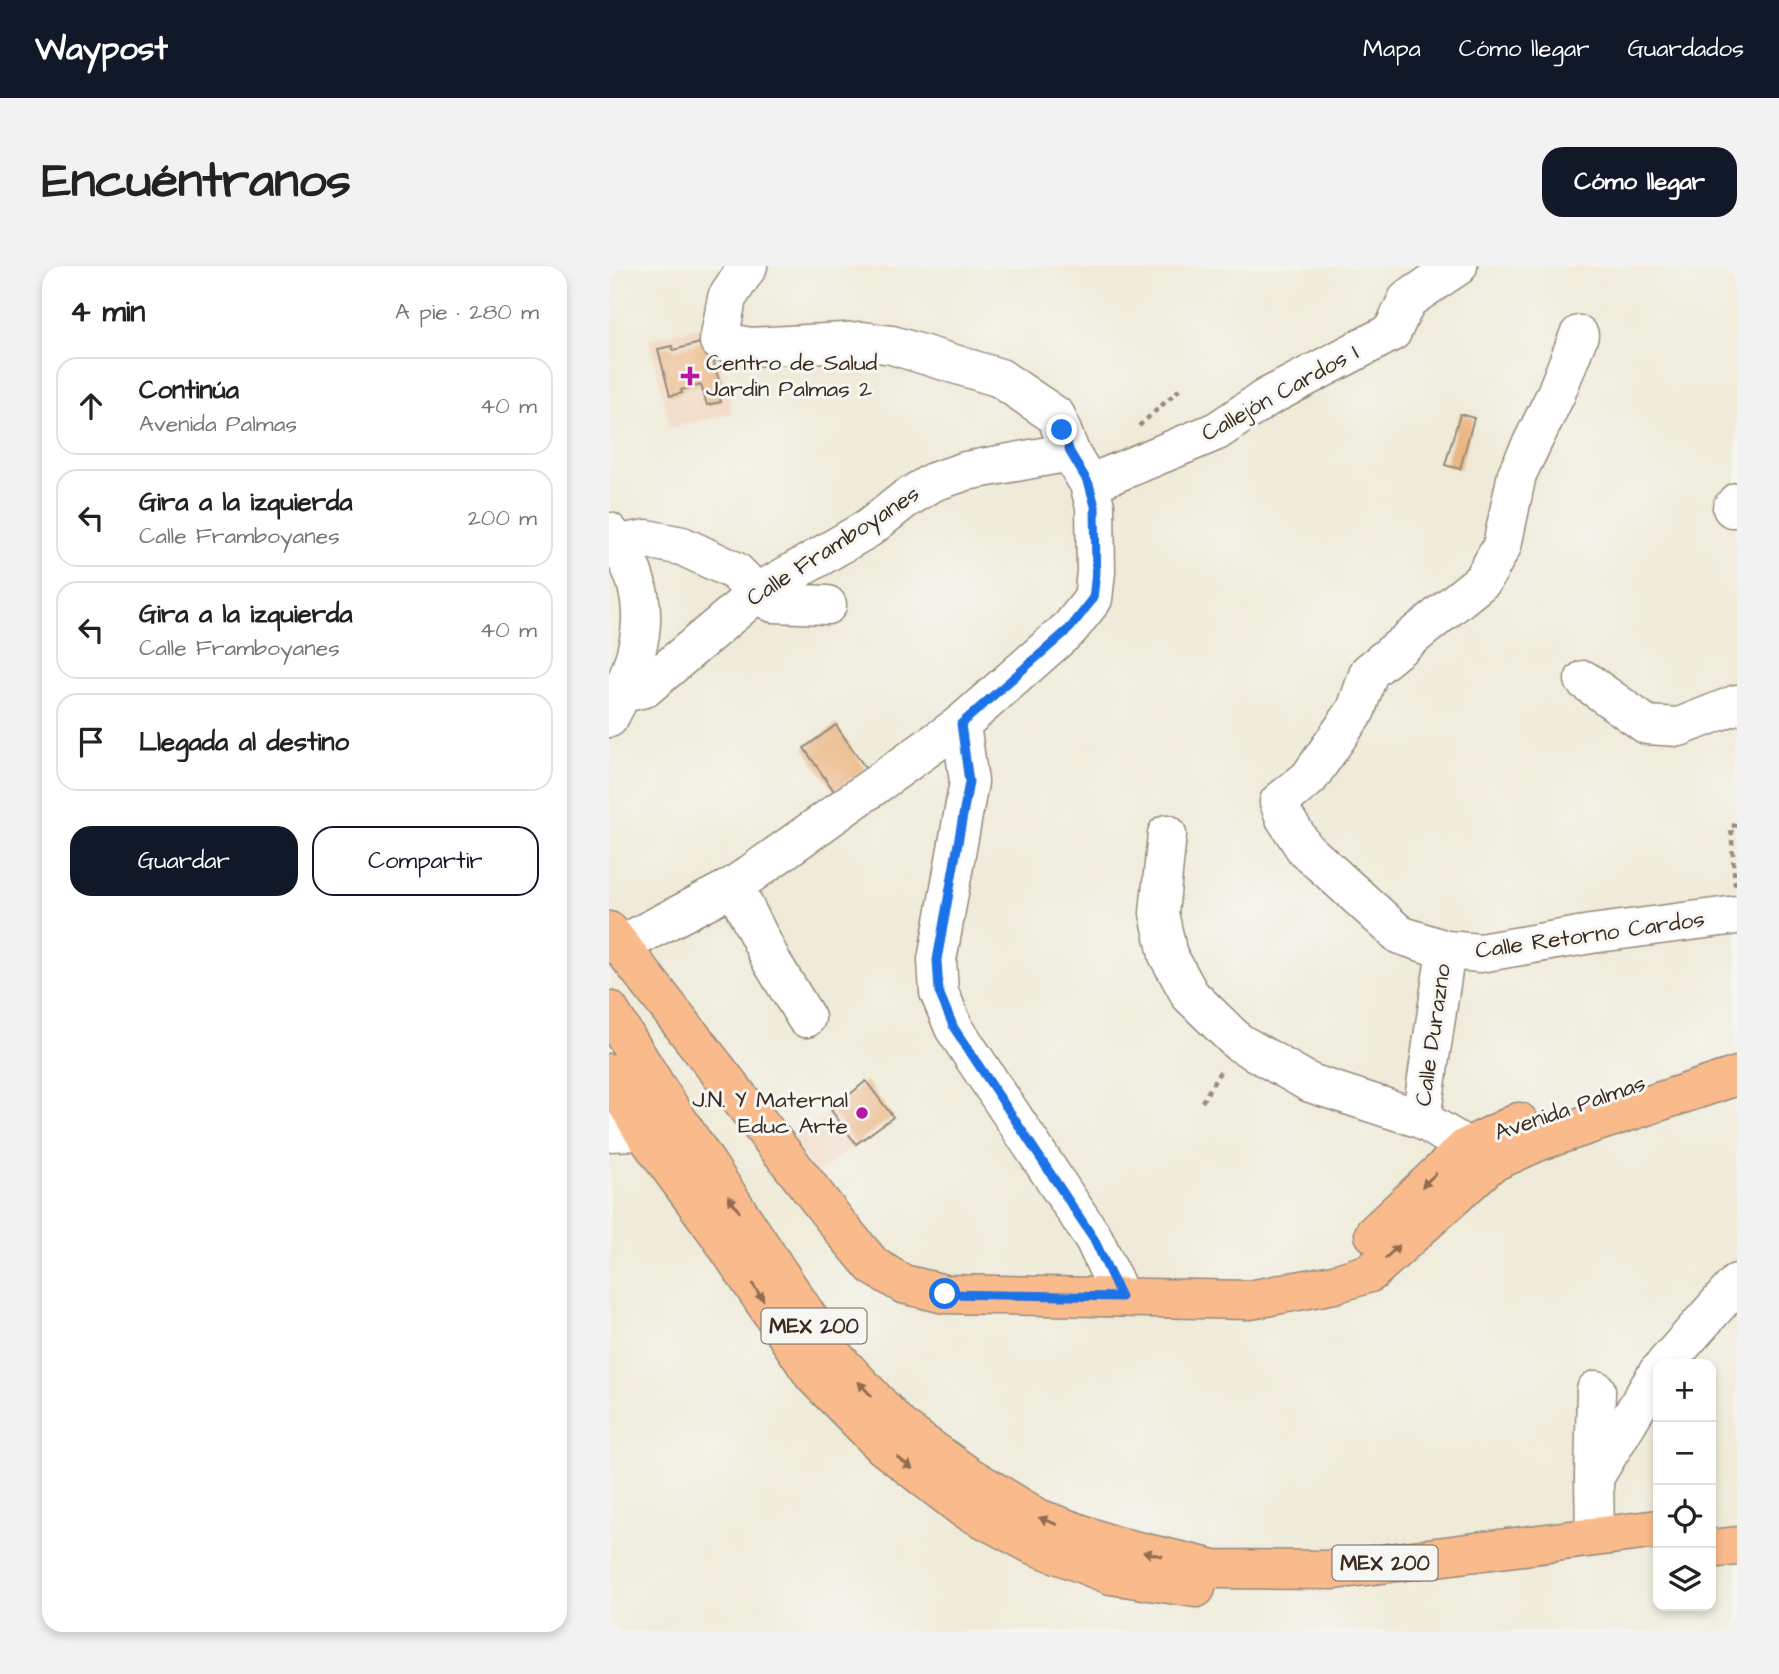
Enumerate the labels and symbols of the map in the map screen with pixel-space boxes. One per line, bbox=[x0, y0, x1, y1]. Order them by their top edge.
street label: Callejón Cardos I bbox=[1196, 337, 1364, 449]
place label: Centro de Salud Jardin Palmas 2 bbox=[706, 347, 878, 405]
marker: Centro de Salud Jardin Palmas 2 bbox=[680, 366, 700, 386]
route end bbox=[1046, 414, 1077, 445]
street label: Calle Framboyanes bbox=[740, 478, 926, 615]
street label: Calle Retorno Cardos bbox=[1473, 903, 1707, 967]
street label: Calle Durazno bbox=[1407, 962, 1459, 1108]
street label: Avenida Palmas bbox=[1490, 1067, 1650, 1149]
place label: J.N. Y Maternal Educ Arte bbox=[692, 1084, 848, 1142]
marker: J.N. Y Maternal Educ Arte bbox=[854, 1105, 870, 1121]
one-way arrow bbox=[1421, 1172, 1438, 1188]
one-way arrow bbox=[727, 1195, 741, 1213]
one-way arrow bbox=[1383, 1244, 1401, 1260]
route start bbox=[929, 1278, 960, 1309]
one-way arrow bbox=[751, 1282, 764, 1302]
road number: MEX 200 bbox=[761, 1308, 867, 1344]
one-way arrow bbox=[857, 1381, 873, 1398]
one-way arrow bbox=[896, 1455, 914, 1470]
one-way arrow bbox=[1037, 1516, 1058, 1527]
road number: MEX 200 bbox=[1333, 1546, 1437, 1580]
one-way arrow bbox=[1142, 1549, 1164, 1560]

